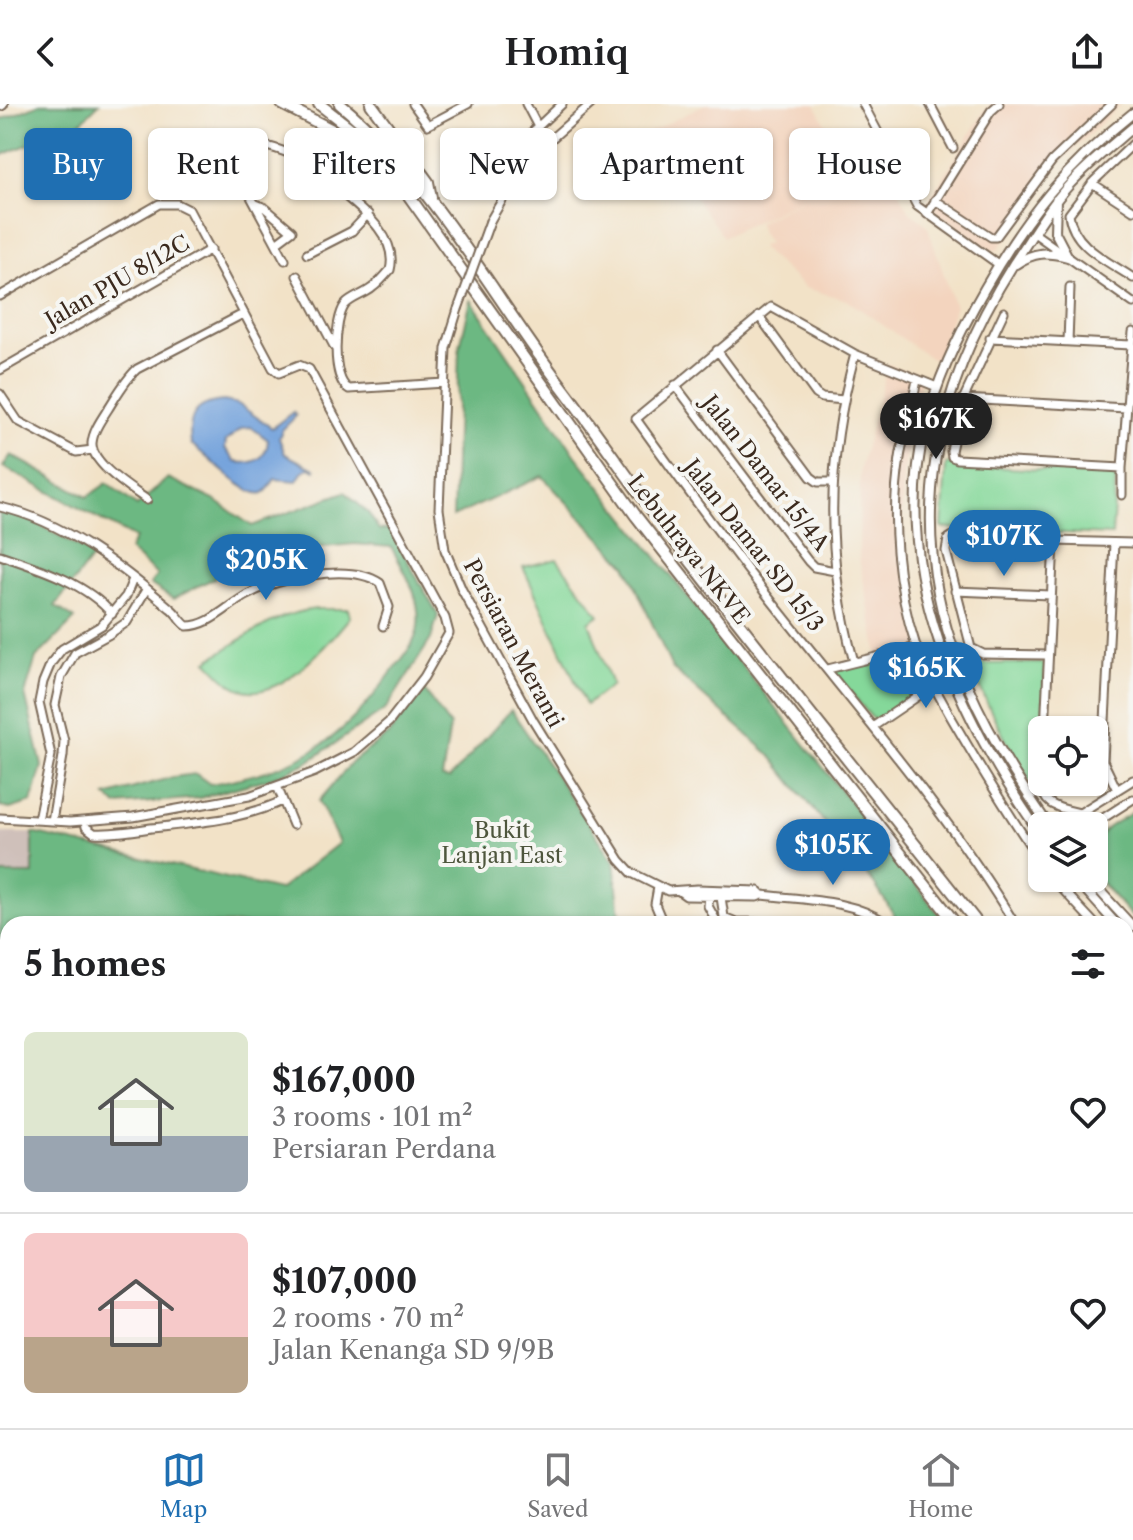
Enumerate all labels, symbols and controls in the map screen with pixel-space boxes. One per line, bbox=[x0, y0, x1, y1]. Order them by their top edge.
icon: back bbox=[24, 30, 68, 74]
text: Homiq bbox=[504, 30, 629, 74]
icon: share bbox=[1065, 30, 1109, 74]
chip: Buy bbox=[24, 128, 132, 200]
chip: Rent bbox=[148, 128, 268, 200]
chip: Filters bbox=[284, 128, 424, 200]
chip: New bbox=[440, 128, 557, 200]
chip: Apartment bbox=[573, 128, 773, 200]
chip: House bbox=[789, 128, 930, 200]
street label: Jalan PJU 8/12C bbox=[38, 229, 194, 335]
street label: Jalan Damar 15/4A bbox=[694, 387, 835, 557]
pin: $167K bbox=[880, 393, 992, 461]
text: $167K bbox=[898, 403, 974, 435]
street label: Jalan Damar SD 15/3 bbox=[676, 452, 829, 637]
street label: Lebuhraya NKVE bbox=[622, 469, 755, 630]
pin: $107K bbox=[948, 510, 1060, 578]
text: $107K bbox=[966, 520, 1042, 552]
pin: $205K bbox=[210, 534, 322, 602]
text: $205K bbox=[225, 544, 307, 576]
street label: Persiaran Meranti bbox=[458, 554, 569, 732]
pin: $165K bbox=[870, 642, 982, 710]
text: $165K bbox=[888, 652, 964, 684]
map controls bbox=[1028, 716, 1108, 892]
button: locate bbox=[1028, 716, 1108, 796]
button: layers bbox=[1028, 812, 1108, 892]
park label: Bukit Lanjan East bbox=[441, 817, 563, 869]
pin: $105K bbox=[777, 819, 889, 887]
text: $105K bbox=[794, 829, 872, 861]
icon: filters bbox=[1066, 942, 1110, 986]
text: 5 homes bbox=[24, 943, 166, 985]
text: $167,000 bbox=[272, 1059, 416, 1101]
icon: home bbox=[88, 1064, 184, 1160]
icon: heart bbox=[1066, 1090, 1110, 1134]
text: 3 rooms · 101 m² bbox=[272, 1101, 473, 1133]
text: Persiaran Perdana bbox=[272, 1133, 496, 1165]
text: $107,000 bbox=[272, 1260, 417, 1302]
icon: home bbox=[88, 1265, 184, 1361]
icon: heart bbox=[1066, 1291, 1110, 1335]
text: 2 rooms · 70 m² bbox=[272, 1302, 464, 1334]
text: Jalan Kenanga SD 9/9B bbox=[272, 1334, 554, 1366]
tab: Map bbox=[160, 1448, 207, 1523]
tab: Saved bbox=[527, 1448, 588, 1523]
tab: Home bbox=[908, 1448, 973, 1523]

